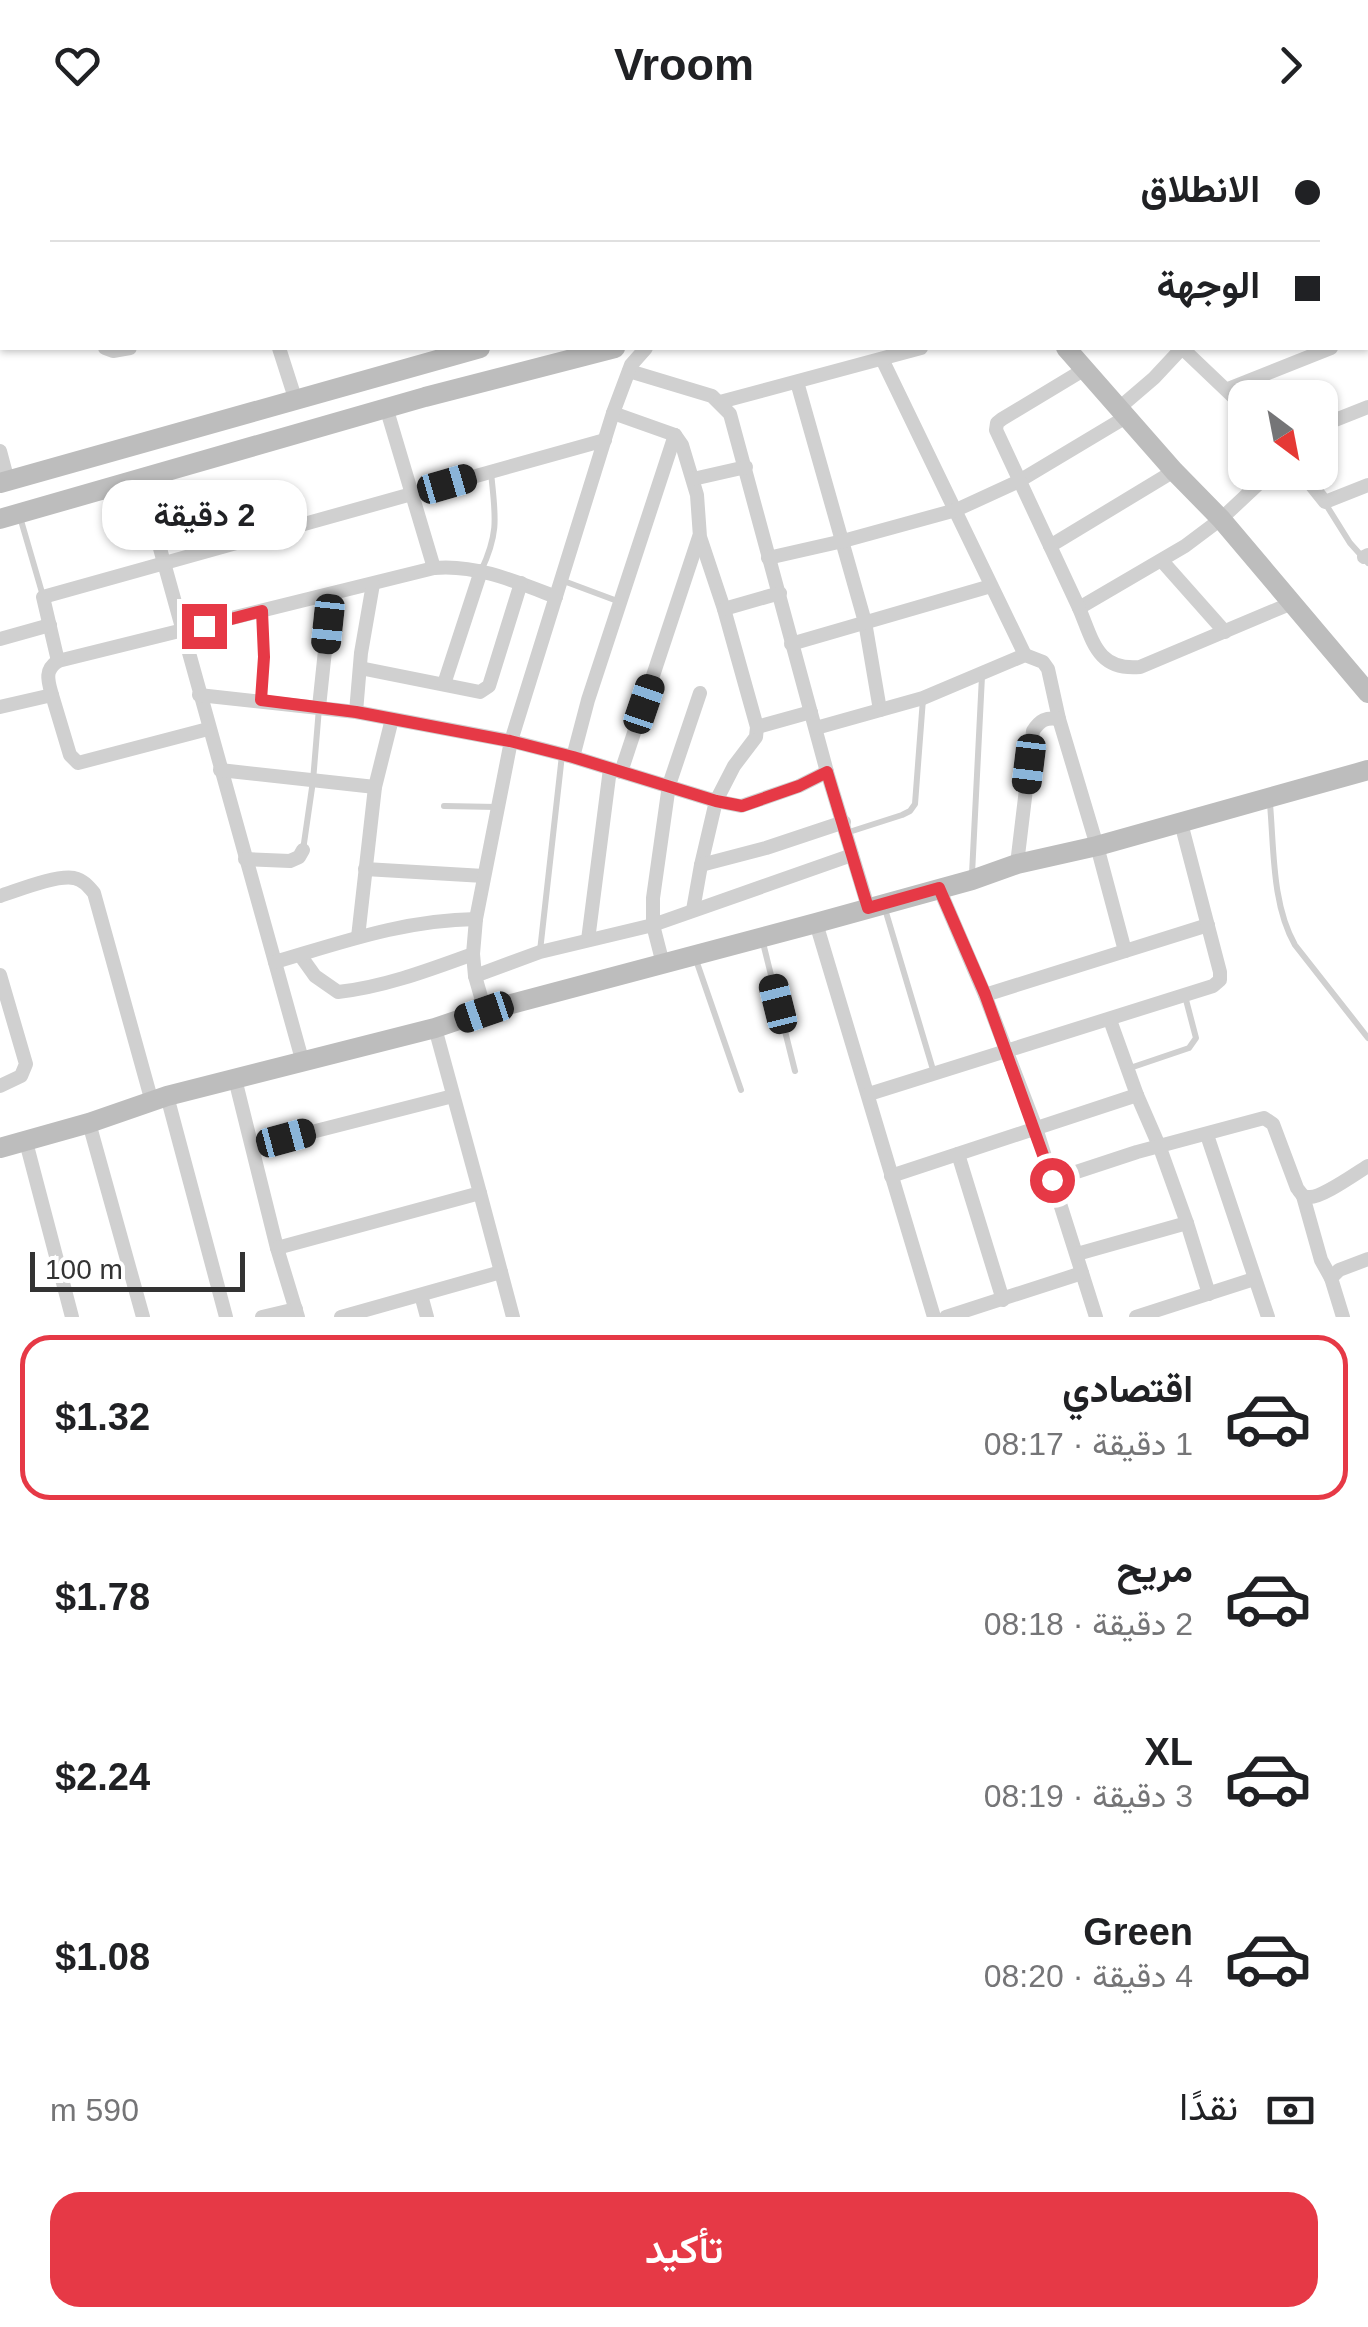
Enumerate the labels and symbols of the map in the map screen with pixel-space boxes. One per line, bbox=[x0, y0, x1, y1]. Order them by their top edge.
north arrow bbox=[1228, 380, 1338, 490]
car bbox=[414, 461, 480, 507]
callout: 2 دقيقة bbox=[101, 481, 306, 551]
car bbox=[310, 593, 346, 655]
route end bbox=[182, 604, 227, 649]
car bbox=[620, 671, 668, 737]
car bbox=[1010, 732, 1048, 796]
car bbox=[756, 971, 800, 1037]
car bbox=[451, 988, 517, 1036]
car bbox=[253, 1116, 319, 1160]
route start bbox=[1030, 1158, 1075, 1203]
scale bar bbox=[30, 1247, 245, 1292]

